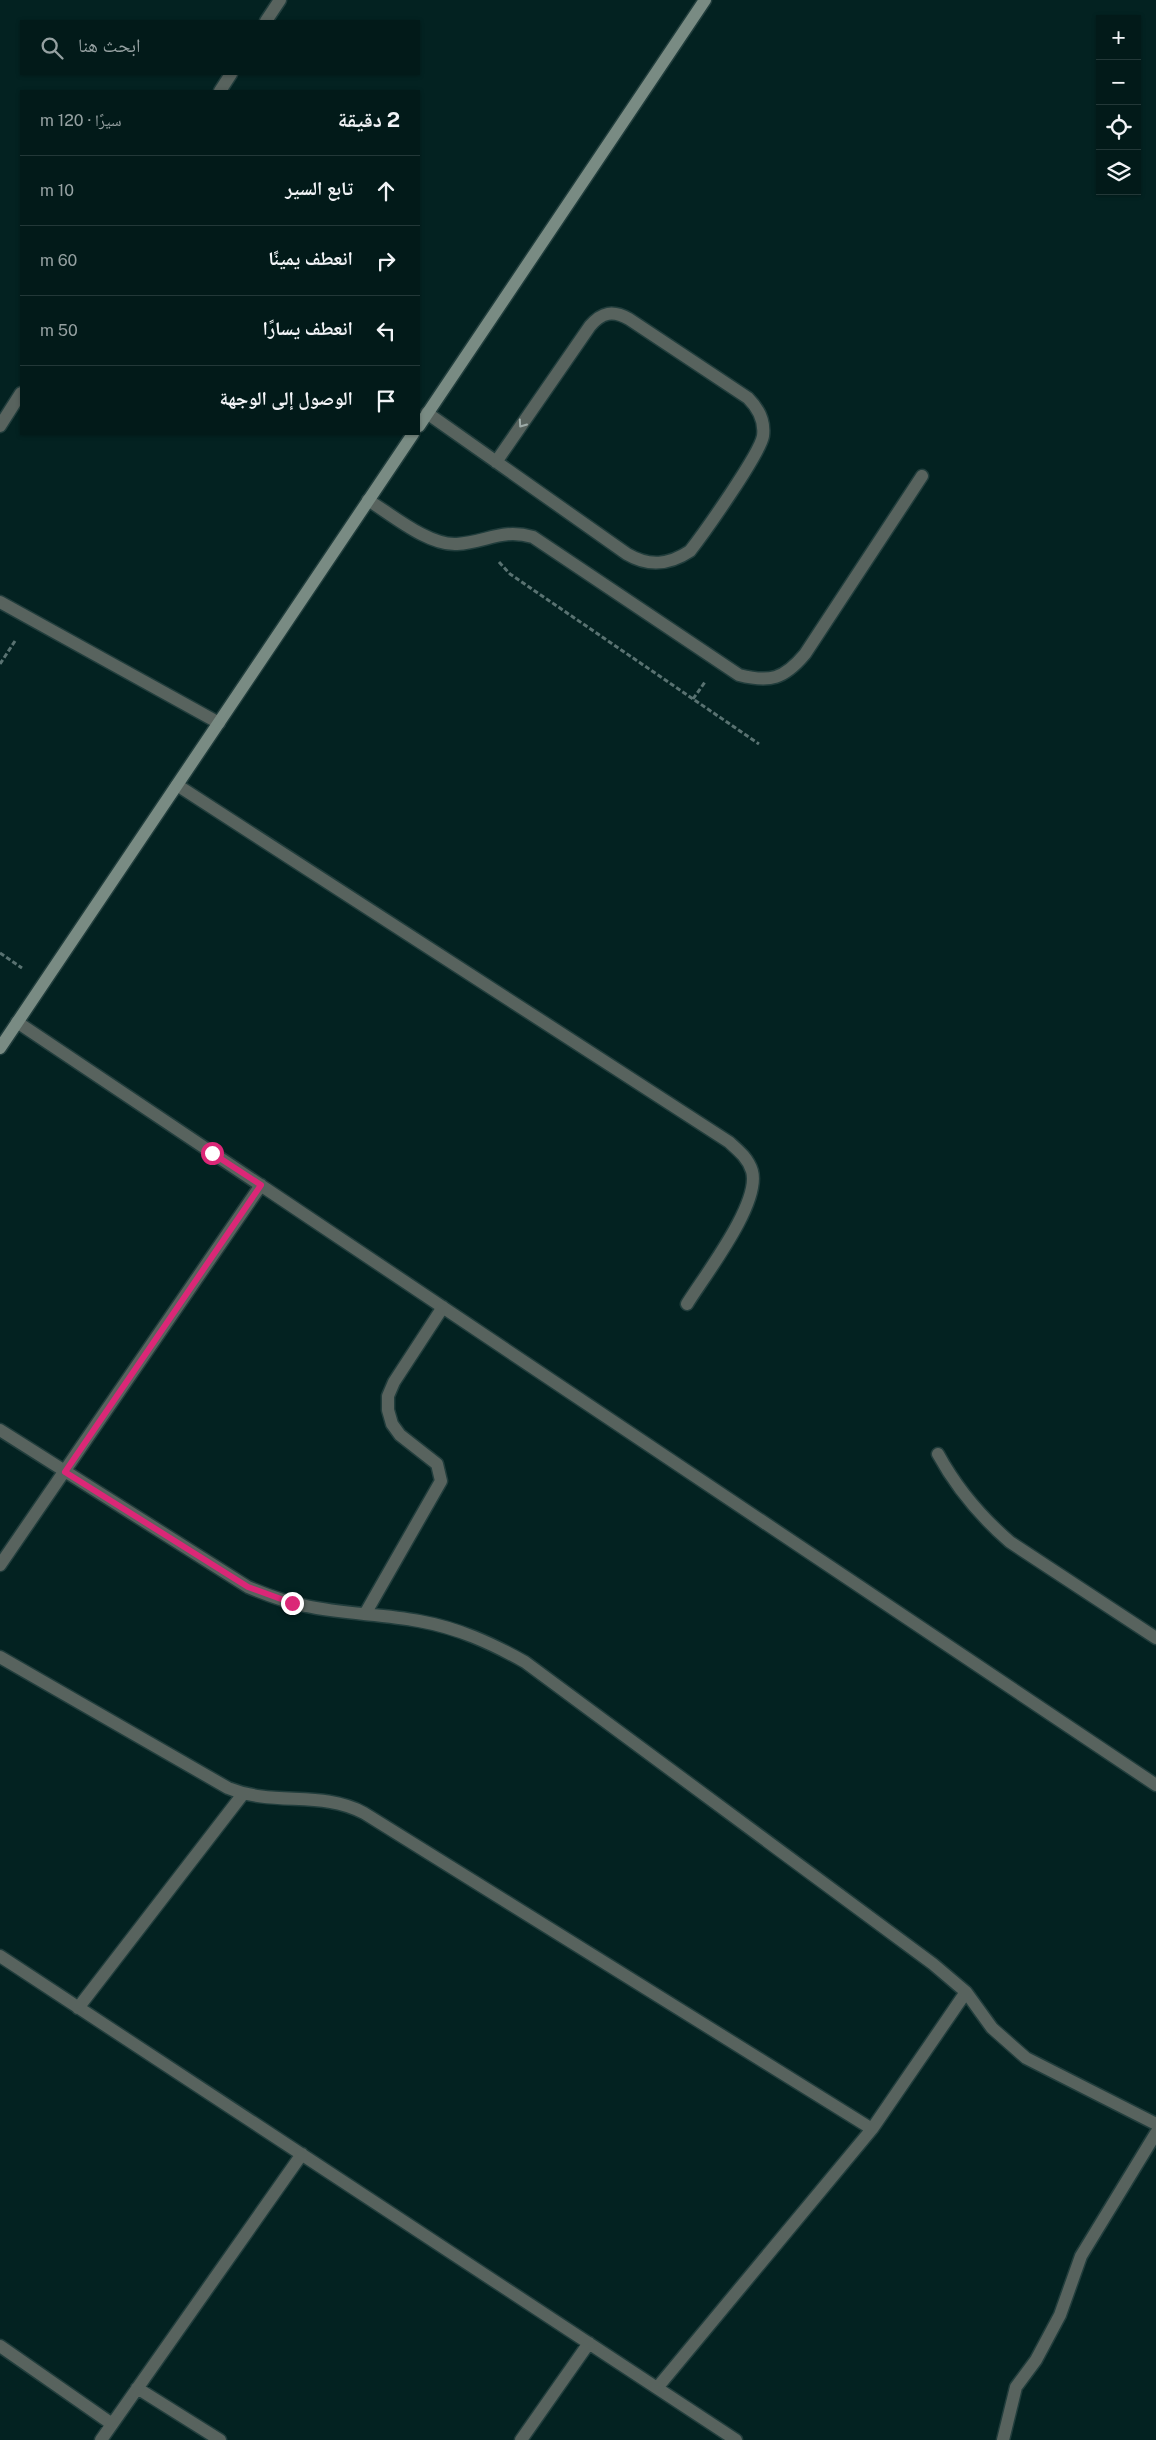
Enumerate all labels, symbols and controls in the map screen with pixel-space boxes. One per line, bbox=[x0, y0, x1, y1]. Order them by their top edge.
map controls bbox=[1096, 15, 1141, 195]
button: + bbox=[1096, 15, 1141, 60]
search box bbox=[20, 20, 420, 75]
icon: search bbox=[38, 34, 66, 62]
text: ابحث هنا bbox=[78, 34, 141, 56]
button: − bbox=[1096, 60, 1141, 105]
button: locate bbox=[1096, 105, 1141, 150]
text: 2 دقيقة bbox=[338, 107, 400, 132]
text: سيرًا · 120 m bbox=[40, 111, 121, 130]
button: layers bbox=[1096, 150, 1141, 195]
text: تابع السير bbox=[285, 177, 353, 199]
icon: ahead bbox=[372, 177, 400, 205]
text: 10 m bbox=[40, 181, 74, 200]
text: انعطف يمينًا bbox=[268, 247, 353, 269]
icon: right bbox=[372, 247, 400, 275]
text: 60 m bbox=[40, 251, 77, 270]
text: انعطف يسارًا bbox=[263, 317, 353, 339]
icon: left bbox=[372, 317, 400, 345]
text: 50 m bbox=[40, 321, 78, 340]
text: الوصول إلى الوجهة bbox=[219, 387, 353, 409]
icon: arrive bbox=[372, 387, 400, 415]
one-way arrow bbox=[519, 418, 528, 427]
route start bbox=[201, 1142, 224, 1165]
route end bbox=[281, 1592, 304, 1615]

